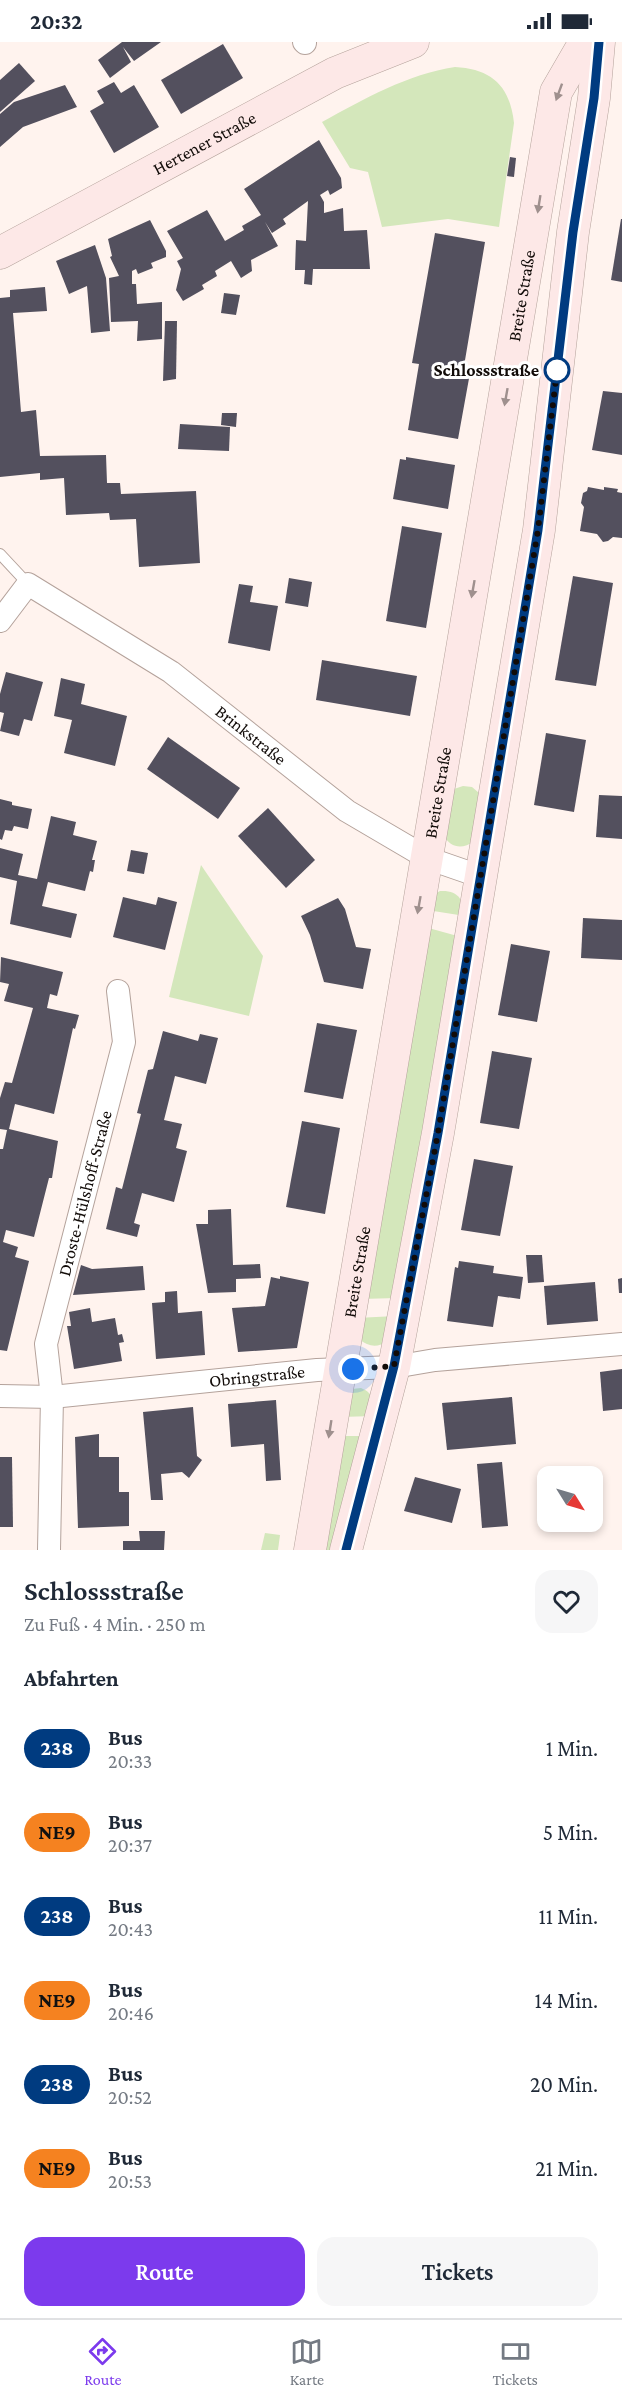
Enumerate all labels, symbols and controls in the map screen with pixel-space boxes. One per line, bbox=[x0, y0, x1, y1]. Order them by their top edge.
text: 20:32 bbox=[30, 9, 82, 34]
one-way arrow bbox=[553, 83, 563, 101]
street label: Hertener Straße bbox=[149, 107, 259, 179]
one-way arrow bbox=[534, 195, 543, 214]
street label: Breite Straße bbox=[504, 248, 539, 343]
marker: Schlossstraße bbox=[544, 357, 570, 383]
place label: Schlossstraße bbox=[434, 360, 539, 380]
one-way arrow bbox=[501, 387, 510, 406]
one-way arrow bbox=[468, 580, 477, 599]
street label: Brinkstraße bbox=[211, 701, 290, 769]
street label: Breite Straße bbox=[420, 745, 455, 840]
one-way arrow bbox=[415, 896, 424, 915]
street label: Droste-Hülshoff-Straße bbox=[54, 1108, 116, 1278]
street label: Breite Straße bbox=[339, 1225, 374, 1319]
your location bbox=[338, 1354, 368, 1384]
street label: Obringstraße bbox=[208, 1361, 306, 1391]
one-way arrow bbox=[325, 1419, 334, 1438]
north arrow bbox=[537, 1466, 603, 1532]
map controls bbox=[537, 1466, 603, 1532]
button: heart bbox=[535, 1570, 598, 1633]
text: Schlossstraße bbox=[24, 1575, 184, 1606]
text: Zu Fuß · 4 Min. · 250 m bbox=[24, 1613, 206, 1635]
text: Abfahrten bbox=[24, 1666, 119, 1691]
text: Bus bbox=[108, 1725, 142, 1750]
text: 238 bbox=[40, 1736, 74, 1760]
text: 1 Min. bbox=[546, 1736, 598, 1761]
text: 20:33 bbox=[108, 1750, 152, 1772]
text: Bus bbox=[108, 1809, 142, 1834]
text: NE9 bbox=[38, 1820, 76, 1844]
text: 5 Min. bbox=[543, 1820, 598, 1845]
text: 20:37 bbox=[108, 1834, 152, 1856]
text: Bus bbox=[108, 1893, 142, 1918]
text: 238 bbox=[40, 1904, 74, 1928]
text: 11 Min. bbox=[538, 1904, 598, 1929]
text: 20:43 bbox=[108, 1918, 153, 1940]
text: Bus bbox=[108, 1977, 142, 2002]
text: NE9 bbox=[38, 1988, 76, 2012]
text: 14 Min. bbox=[534, 1988, 598, 2013]
text: 20:46 bbox=[108, 2002, 154, 2024]
text: Bus bbox=[108, 2061, 142, 2086]
text: 238 bbox=[40, 2072, 74, 2096]
text: 20 Min. bbox=[530, 2072, 598, 2097]
text: 20:52 bbox=[108, 2086, 152, 2108]
text: Bus bbox=[108, 2145, 142, 2170]
text: NE9 bbox=[38, 2156, 76, 2180]
text: 21 Min. bbox=[535, 2156, 598, 2181]
text: 20:53 bbox=[108, 2170, 152, 2192]
button: Route bbox=[24, 2237, 305, 2306]
button: Tickets bbox=[317, 2237, 598, 2306]
tab: Route bbox=[84, 2335, 121, 2388]
tab: Karte bbox=[290, 2335, 324, 2388]
tab: Tickets bbox=[492, 2335, 538, 2388]

